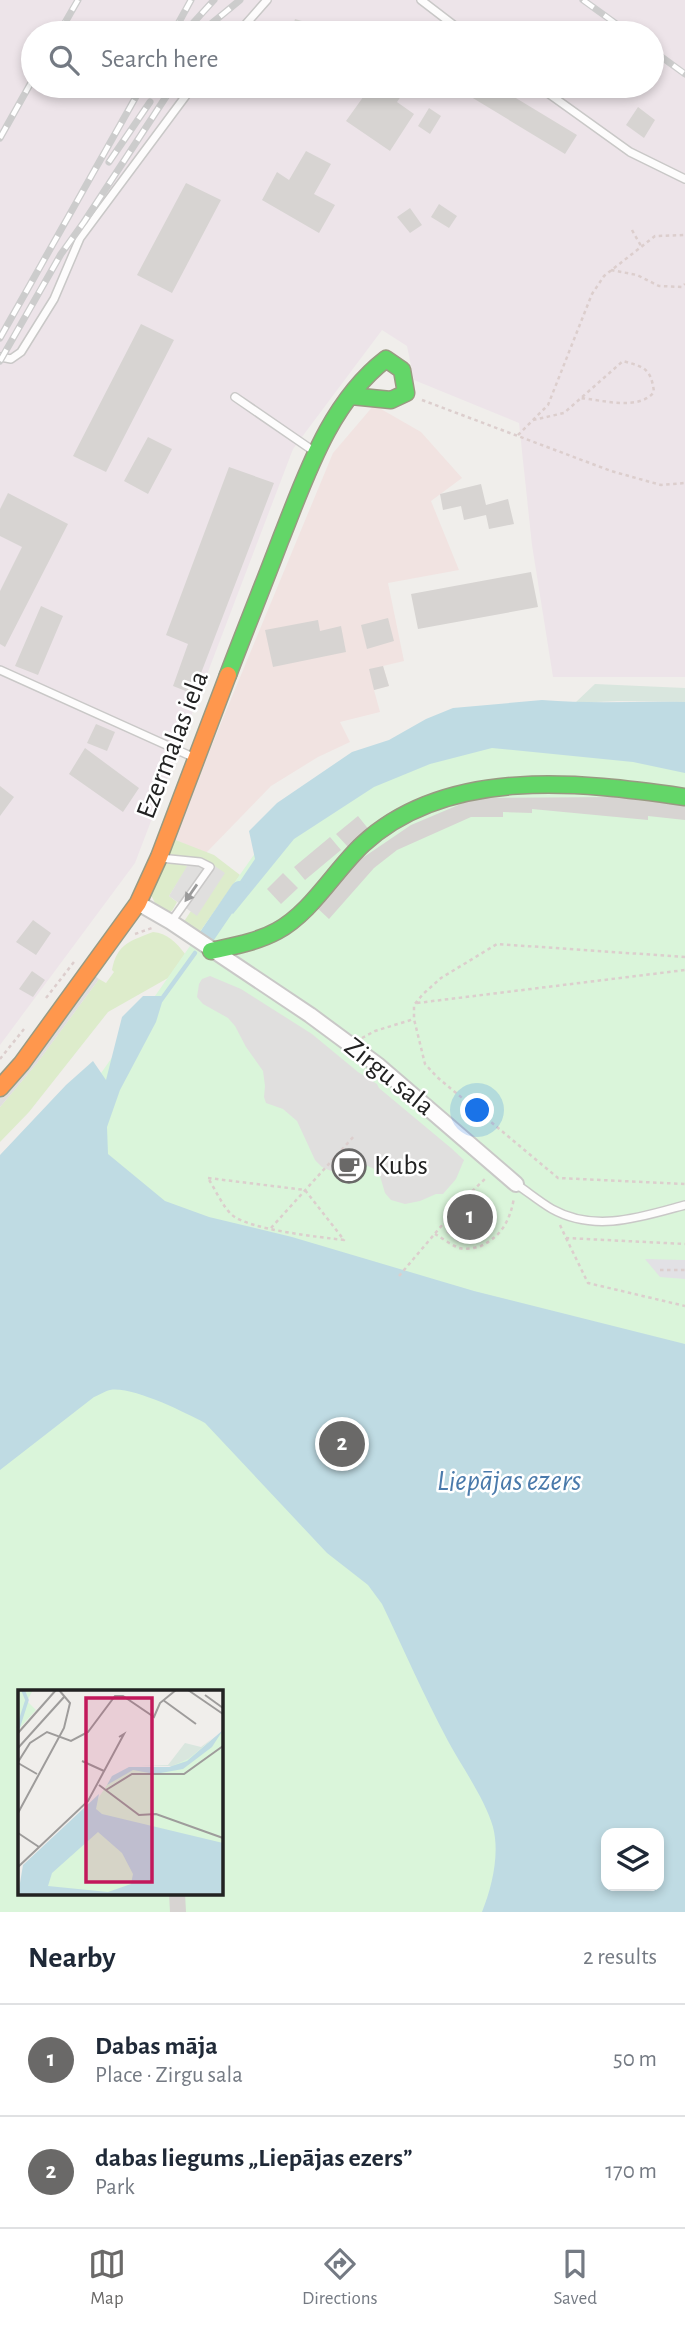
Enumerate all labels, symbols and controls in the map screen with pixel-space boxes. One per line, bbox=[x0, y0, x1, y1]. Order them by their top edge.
search box bbox=[21, 21, 664, 98]
icon: search bbox=[45, 41, 83, 79]
text: Search here bbox=[101, 46, 219, 72]
street label: Ezermalas iela bbox=[132, 667, 214, 823]
one-way arrow bbox=[184, 884, 198, 902]
street label: Zirgu sala bbox=[339, 1033, 439, 1121]
your location bbox=[460, 1093, 494, 1127]
cafe icon: Kubs bbox=[330, 1147, 368, 1185]
place label: Kubs bbox=[374, 1152, 428, 1180]
pin: 1 bbox=[447, 1191, 493, 1243]
pin: 2 bbox=[319, 1418, 365, 1470]
water label: Liepājas ezers bbox=[437, 1466, 582, 1496]
inset map bbox=[18, 1690, 222, 1895]
map controls bbox=[601, 1828, 664, 1891]
button: layers bbox=[601, 1828, 664, 1891]
text: Nearby bbox=[28, 1943, 116, 1973]
text: 2 results bbox=[583, 1946, 657, 1969]
text: Dabas māja bbox=[95, 2033, 218, 2059]
text: 1 bbox=[47, 2048, 55, 2071]
text: 50 m bbox=[613, 2048, 657, 2071]
text: Place · Zirgu sala bbox=[95, 2064, 243, 2087]
text: dabas liegums „Liepājas ezers” bbox=[95, 2145, 412, 2171]
text: 2 bbox=[46, 2160, 56, 2183]
text: 170 m bbox=[605, 2160, 657, 2183]
text: Park bbox=[95, 2176, 135, 2199]
tab: Map bbox=[88, 2245, 126, 2310]
tab: Directions bbox=[302, 2245, 378, 2310]
tab: Saved bbox=[554, 2245, 597, 2310]

